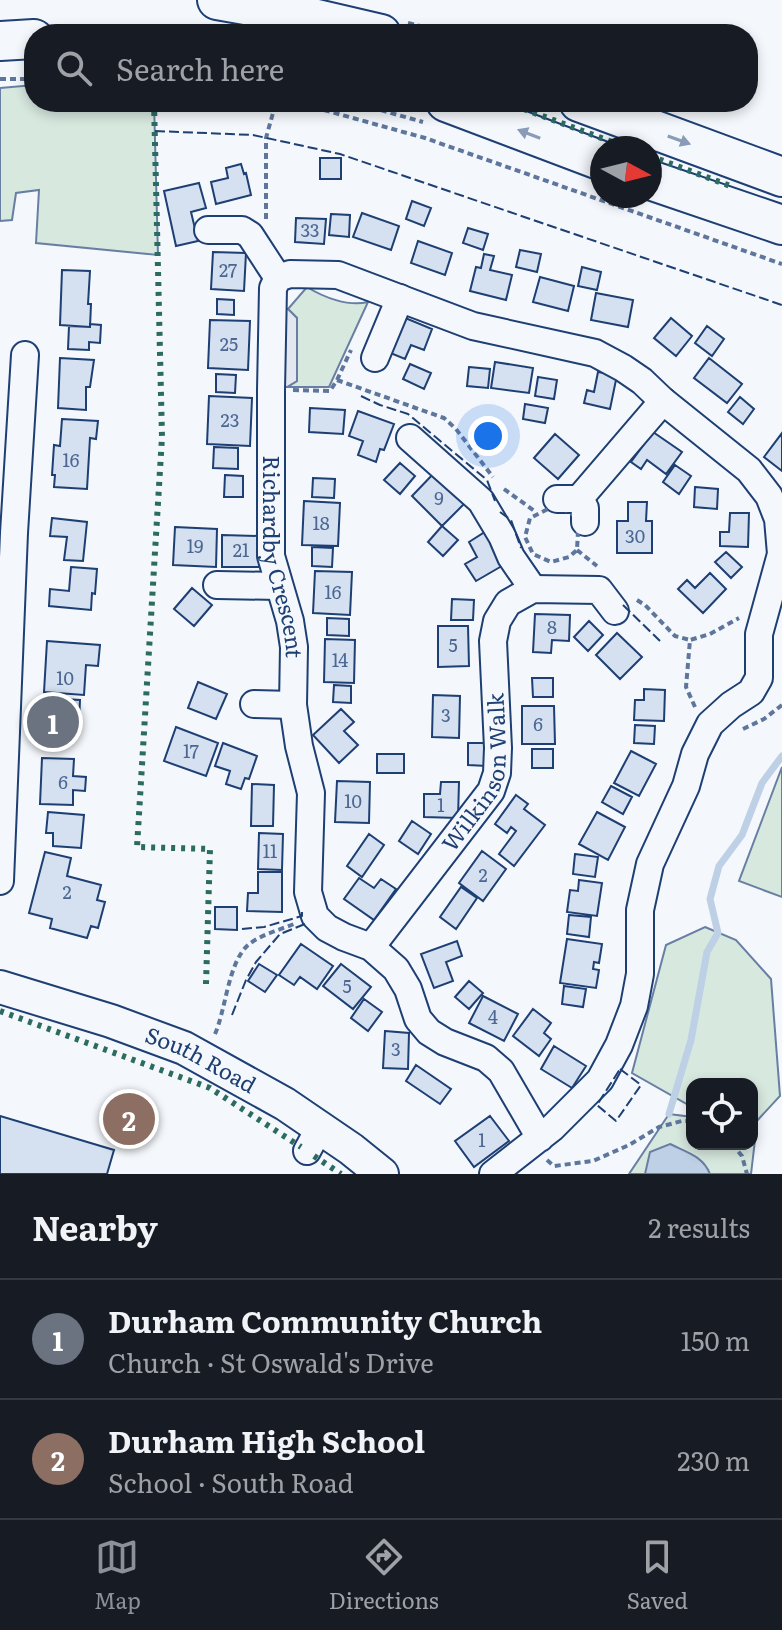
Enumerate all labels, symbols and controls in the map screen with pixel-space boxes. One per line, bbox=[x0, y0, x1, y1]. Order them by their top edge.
search box bbox=[24, 24, 758, 112]
icon: search bbox=[52, 46, 96, 90]
text: Search here bbox=[116, 46, 284, 90]
one-way arrow bbox=[517, 127, 541, 140]
one-way arrow bbox=[667, 134, 691, 146]
north arrow bbox=[590, 136, 662, 208]
house number: 33 bbox=[301, 216, 319, 243]
house number: 27 bbox=[219, 256, 237, 283]
house number: 25 bbox=[220, 330, 238, 357]
house number: 23 bbox=[221, 406, 239, 433]
your location bbox=[468, 416, 508, 456]
house number: 16 bbox=[63, 446, 80, 473]
street label: Richardby Crescent bbox=[256, 456, 312, 659]
house number: 9 bbox=[434, 484, 444, 511]
house number: 18 bbox=[312, 509, 330, 536]
house number: 30 bbox=[625, 522, 645, 549]
house number: 19 bbox=[187, 532, 203, 559]
house number: 21 bbox=[233, 536, 249, 563]
house number: 16 bbox=[325, 578, 342, 605]
house number: 8 bbox=[547, 613, 557, 640]
house number: 5 bbox=[448, 631, 458, 658]
house number: 14 bbox=[332, 646, 348, 673]
house number: 10 bbox=[56, 664, 74, 691]
pin: 1 bbox=[27, 692, 79, 752]
street label: Wilkinson Walk bbox=[433, 692, 513, 858]
house number: 3 bbox=[441, 701, 451, 728]
house number: 6 bbox=[533, 710, 543, 737]
house number: 17 bbox=[183, 737, 199, 764]
house number: 6 bbox=[58, 768, 68, 795]
house number: 10 bbox=[344, 787, 362, 814]
house number: 1 bbox=[437, 791, 445, 818]
house number: 11 bbox=[263, 837, 277, 864]
house number: 2 bbox=[478, 861, 488, 888]
house number: 2 bbox=[62, 878, 72, 905]
house number: 5 bbox=[342, 972, 352, 999]
house number: 4 bbox=[488, 1003, 498, 1030]
street label: South Road bbox=[141, 1017, 263, 1100]
house number: 3 bbox=[391, 1035, 401, 1062]
map controls bbox=[686, 1078, 758, 1150]
button: locate bbox=[686, 1078, 758, 1150]
pin: 2 bbox=[103, 1089, 155, 1149]
house number: 1 bbox=[478, 1126, 486, 1153]
text: Nearby bbox=[32, 1201, 158, 1251]
text: 2 results bbox=[648, 1207, 750, 1246]
text: Durham Community Church bbox=[108, 1298, 542, 1342]
text: 1 bbox=[53, 1320, 63, 1359]
text: 150 m bbox=[681, 1320, 750, 1359]
text: Church · St Oswald's Drive bbox=[108, 1342, 434, 1381]
text: Durham High School bbox=[108, 1418, 425, 1462]
text: 2 bbox=[51, 1440, 65, 1479]
text: 230 m bbox=[677, 1440, 750, 1479]
text: School · South Road bbox=[108, 1462, 354, 1501]
tab: Map bbox=[94, 1535, 141, 1616]
tab: Directions bbox=[329, 1535, 439, 1616]
tab: Saved bbox=[627, 1535, 688, 1616]

